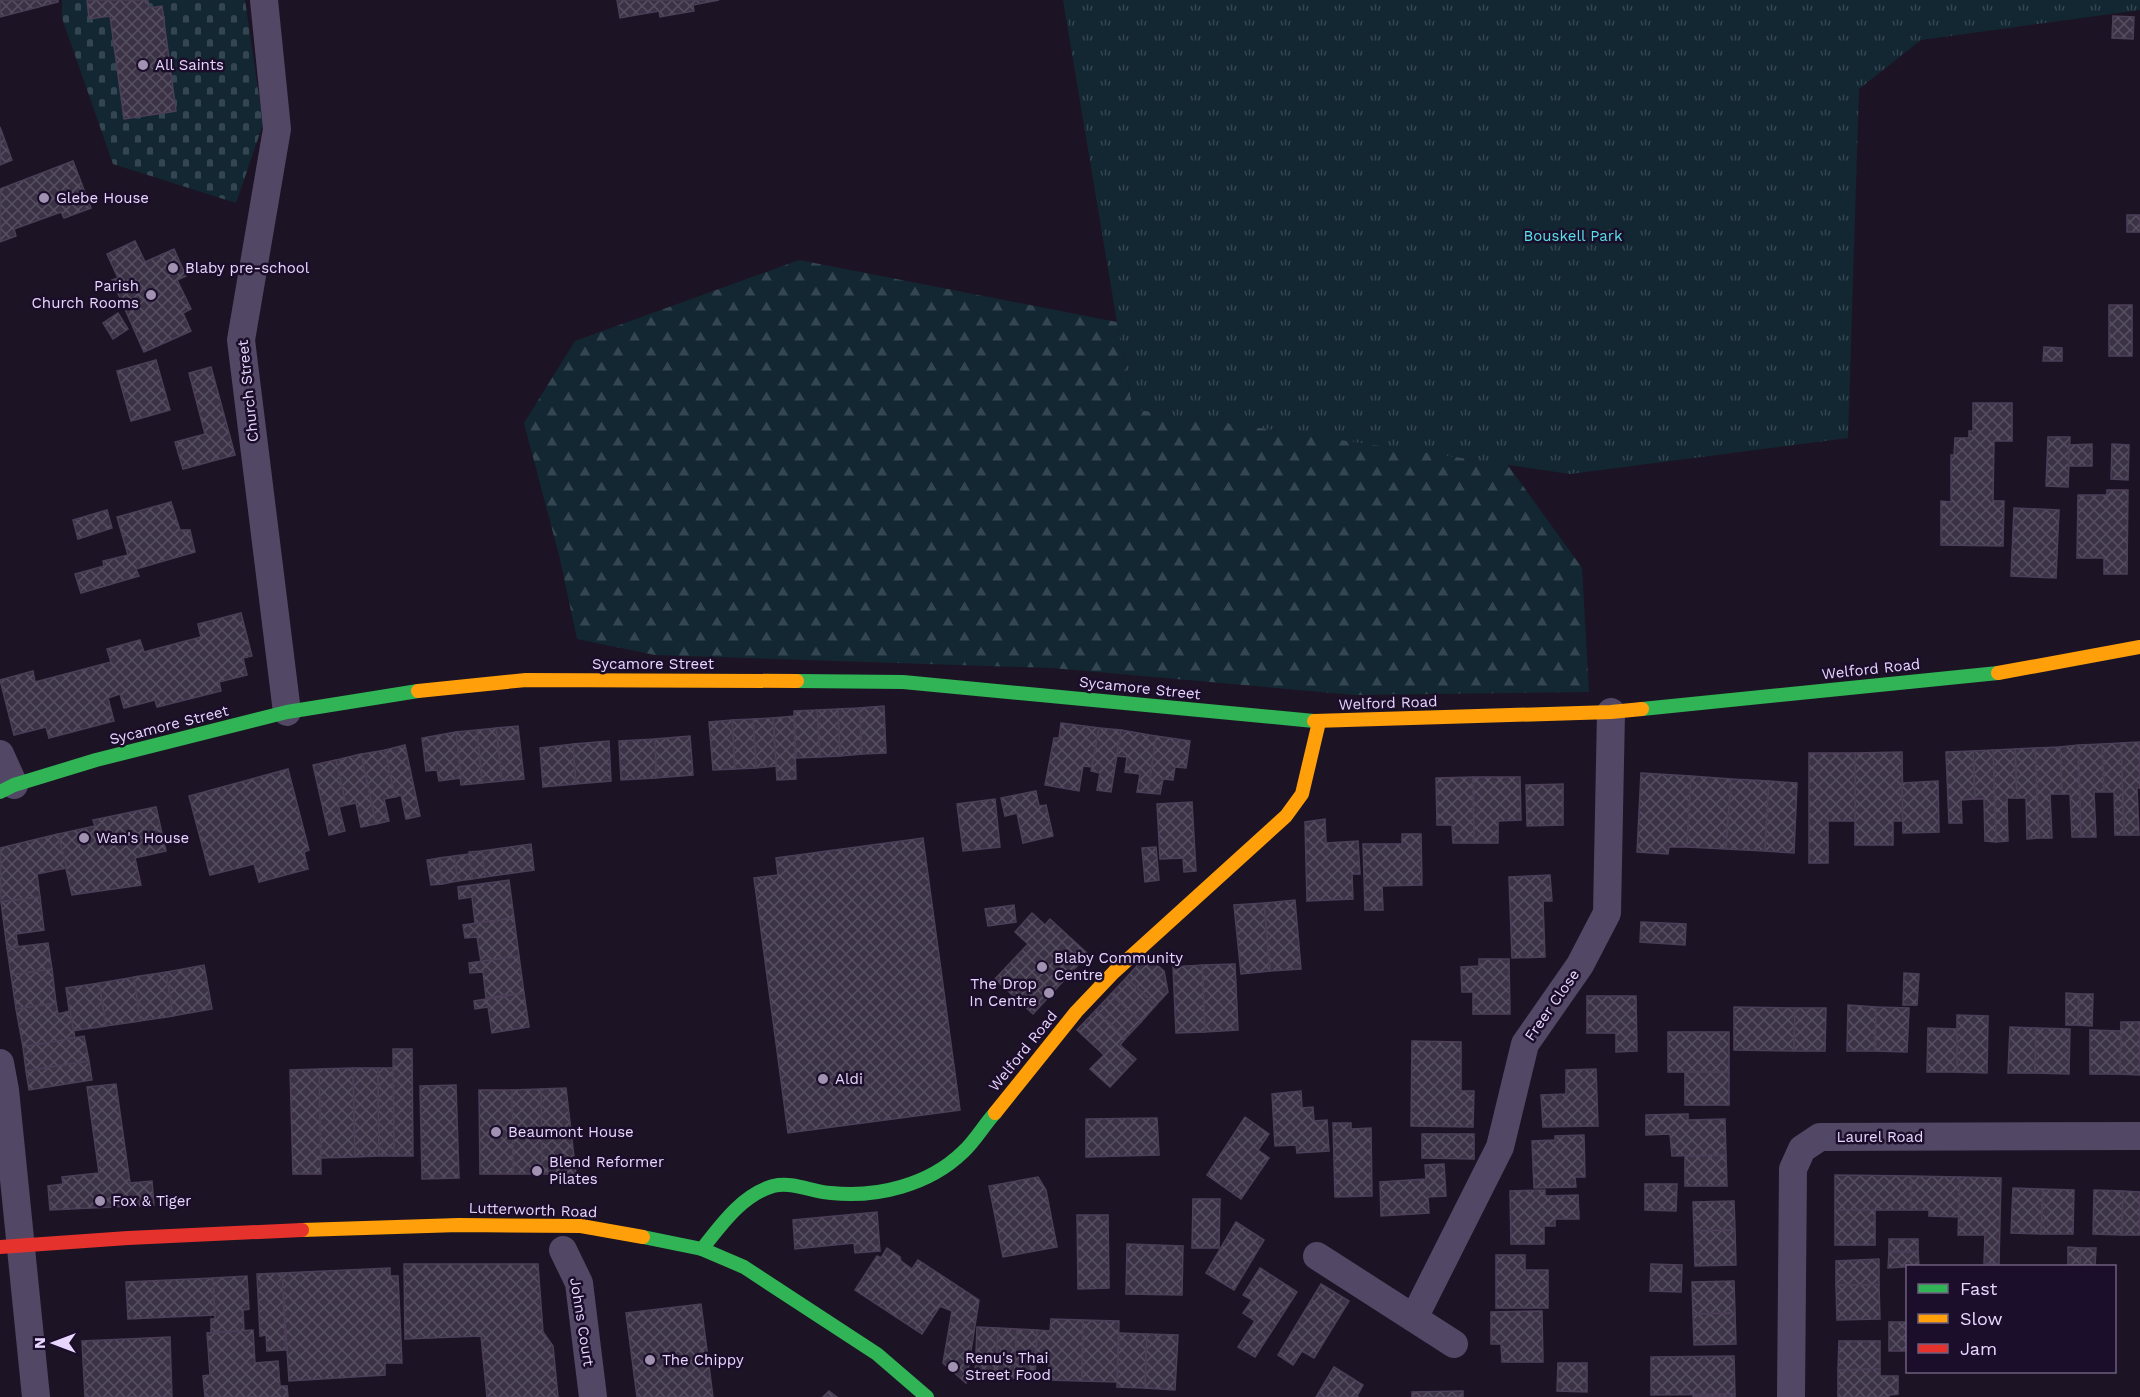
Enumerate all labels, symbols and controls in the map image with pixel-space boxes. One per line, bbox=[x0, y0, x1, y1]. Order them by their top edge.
place label: All Saints bbox=[155, 56, 224, 74]
marker: All Saints bbox=[136, 58, 150, 72]
place label: Glebe House bbox=[56, 189, 149, 207]
marker: Glebe House bbox=[37, 191, 51, 205]
park label: Bouskell Park bbox=[1524, 227, 1623, 245]
place label: Blaby pre-school bbox=[185, 259, 310, 277]
marker: Blaby pre-school bbox=[166, 261, 180, 275]
place label: Parish Church Rooms bbox=[32, 277, 139, 312]
marker: Parish Church Rooms bbox=[144, 288, 158, 302]
street label: Church Street bbox=[234, 338, 262, 443]
street label: Sycamore Street bbox=[592, 655, 715, 673]
street label: Welford Road bbox=[1821, 655, 1921, 683]
street label: Sycamore Street bbox=[1078, 673, 1202, 703]
street label: Welford Road bbox=[1338, 692, 1438, 714]
street label: Sycamore Street bbox=[108, 701, 231, 748]
place label: Wan's House bbox=[96, 829, 189, 847]
marker: Wan's House bbox=[77, 831, 91, 845]
place label: Blaby Community Centre bbox=[1054, 949, 1183, 984]
marker: Blaby Community Centre bbox=[1035, 960, 1049, 974]
street label: Freer Close bbox=[1521, 966, 1583, 1044]
place label: The Drop In Centre bbox=[969, 975, 1037, 1010]
marker: The Drop In Centre bbox=[1042, 986, 1056, 1000]
street label: Welford Road bbox=[985, 1007, 1061, 1095]
place label: Aldi bbox=[835, 1070, 863, 1088]
marker: Aldi bbox=[816, 1072, 830, 1086]
place label: Beaumont House bbox=[508, 1123, 634, 1141]
marker: Beaumont House bbox=[489, 1125, 503, 1139]
street label: Laurel Road bbox=[1836, 1128, 1924, 1146]
place label: Blend Reformer Pilates bbox=[549, 1153, 664, 1188]
marker: Blend Reformer Pilates bbox=[530, 1164, 544, 1178]
place label: Fox & Tiger bbox=[112, 1192, 191, 1210]
marker: Fox & Tiger bbox=[93, 1194, 107, 1208]
street label: Lutterworth Road bbox=[468, 1199, 598, 1221]
legend bbox=[1906, 1265, 2116, 1373]
street label: Johns Court bbox=[566, 1276, 598, 1368]
text: Fast bbox=[1960, 1278, 1998, 1299]
text: Slow bbox=[1960, 1308, 2003, 1329]
north arrow bbox=[24, 1313, 84, 1373]
text: N bbox=[30, 1337, 49, 1349]
text: Jam bbox=[1960, 1338, 1997, 1359]
place label: Renu's Thai Street Food bbox=[965, 1349, 1051, 1384]
place label: The Chippy bbox=[662, 1351, 744, 1369]
marker: The Chippy bbox=[643, 1353, 657, 1367]
marker: Renu's Thai Street Food bbox=[946, 1360, 960, 1374]

